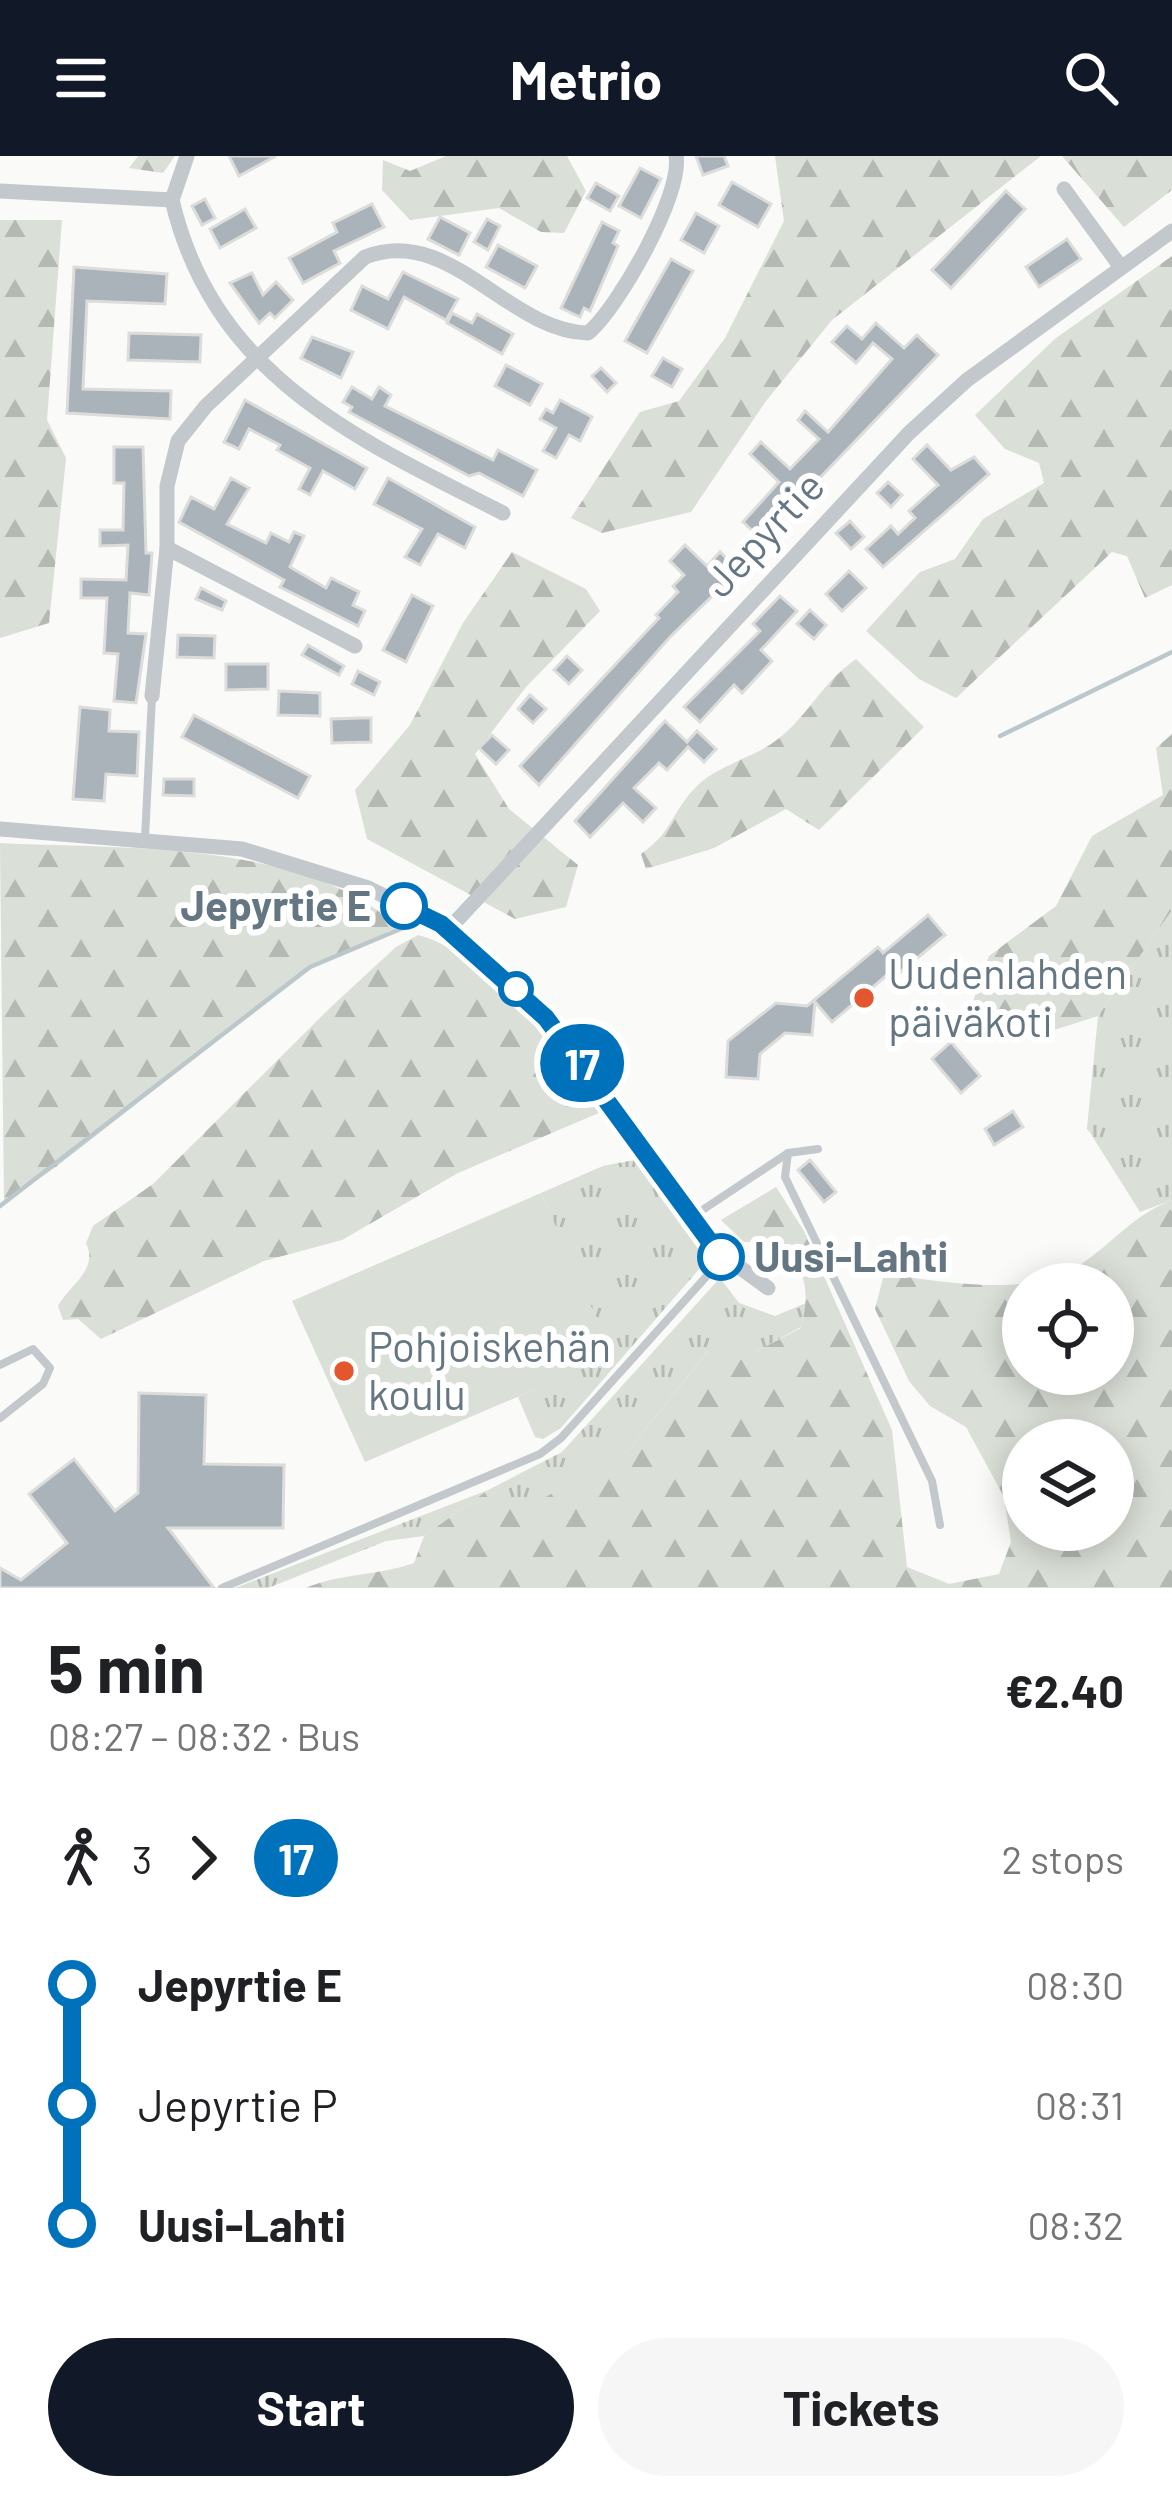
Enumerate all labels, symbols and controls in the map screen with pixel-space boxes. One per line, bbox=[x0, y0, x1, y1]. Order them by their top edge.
icon: menu bbox=[48, 45, 114, 111]
icon: search bbox=[1058, 45, 1124, 111]
text: Metrio bbox=[510, 46, 662, 111]
street label: Jepyrtie bbox=[692, 460, 834, 606]
place label: Jepyrtie E bbox=[181, 879, 371, 930]
marker: Jepyrtie E bbox=[382, 884, 426, 928]
place label: Uudenlahden päiväkoti bbox=[888, 947, 1127, 1046]
unlabelled marker bbox=[500, 973, 532, 1005]
marker: Uudenlahden päiväkoti bbox=[851, 985, 877, 1011]
line badge: 17 bbox=[528, 1024, 636, 1102]
text: 17 bbox=[564, 1038, 600, 1088]
place label: Uusi-Lahti bbox=[754, 1230, 948, 1280]
marker: Uusi-Lahti bbox=[699, 1235, 743, 1279]
map controls bbox=[1002, 1263, 1134, 1551]
button: locate bbox=[1002, 1263, 1134, 1395]
place label: Pohjoiskehän koulu bbox=[368, 1320, 611, 1418]
marker: Pohjoiskehän koulu bbox=[331, 1358, 357, 1384]
button: layers bbox=[1002, 1419, 1134, 1551]
text: 5 min bbox=[48, 1627, 205, 1706]
text: €2.40 bbox=[1005, 1663, 1124, 1717]
text: 08:27 – 08:32 · Bus bbox=[48, 1712, 360, 1759]
icon: walk bbox=[48, 1825, 114, 1891]
icon: forward bbox=[170, 1825, 236, 1891]
text: 17 bbox=[278, 1833, 314, 1883]
text: 3 bbox=[132, 1835, 152, 1882]
text: 2 stops bbox=[1001, 1835, 1124, 1882]
text: Jepyrtie E bbox=[138, 1957, 342, 2011]
text: 08:30 bbox=[1026, 1961, 1124, 2008]
text: Jepyrtie P bbox=[138, 2077, 338, 2131]
text: 08:31 bbox=[1035, 2081, 1124, 2128]
text: Uusi-Lahti bbox=[138, 2197, 346, 2251]
text: 08:32 bbox=[1027, 2201, 1124, 2248]
button: Start bbox=[48, 2338, 574, 2476]
button: Tickets bbox=[598, 2338, 1124, 2476]

